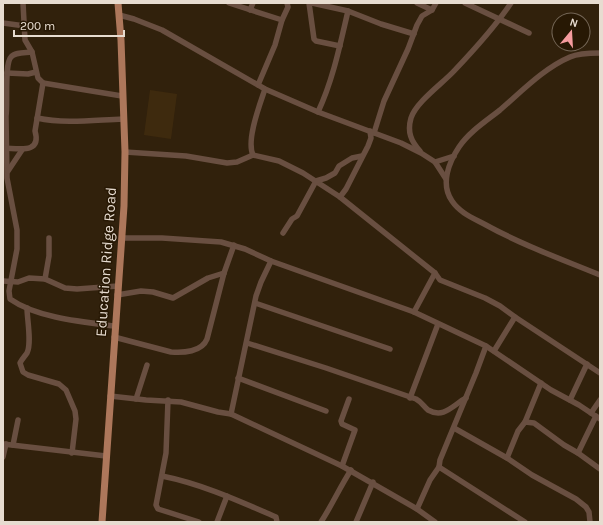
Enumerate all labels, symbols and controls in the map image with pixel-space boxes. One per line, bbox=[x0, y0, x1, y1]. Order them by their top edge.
scale bar bbox=[14, 12, 124, 38]
north arrow bbox=[551, 12, 591, 52]
text: N bbox=[568, 16, 580, 30]
text: 200 m bbox=[20, 19, 55, 33]
street label: Education Ridge Road bbox=[92, 186, 120, 338]

